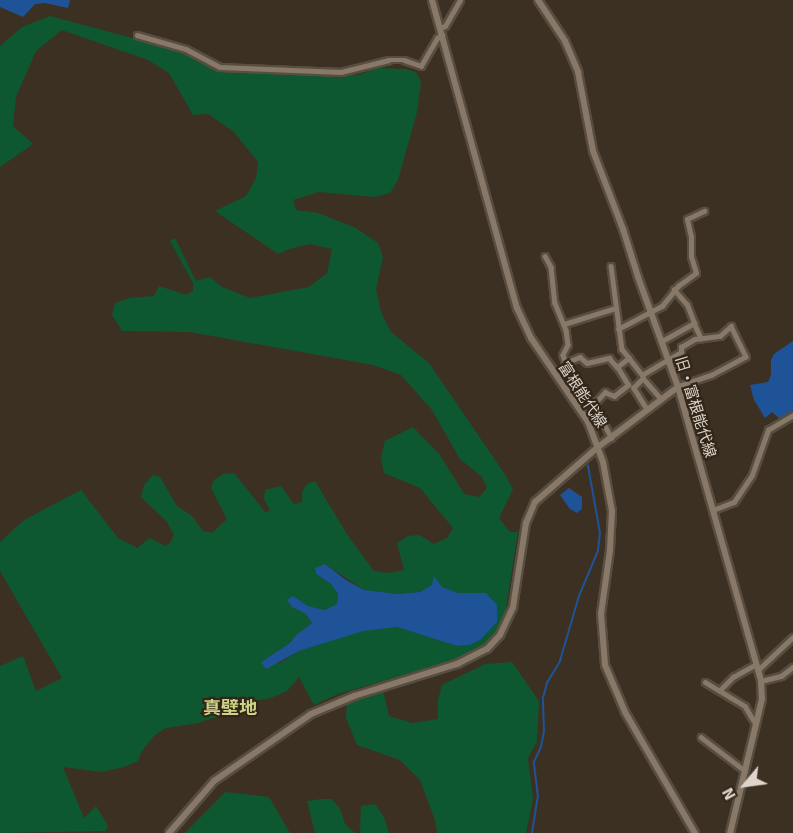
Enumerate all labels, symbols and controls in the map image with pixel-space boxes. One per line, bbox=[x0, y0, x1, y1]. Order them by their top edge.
street label: 旧・富根能代線 bbox=[671, 354, 719, 460]
street label: 富根能代線 bbox=[554, 359, 610, 431]
district label: 真壁地 bbox=[203, 697, 257, 719]
north arrow bbox=[715, 755, 775, 815]
text: N bbox=[718, 784, 741, 803]

